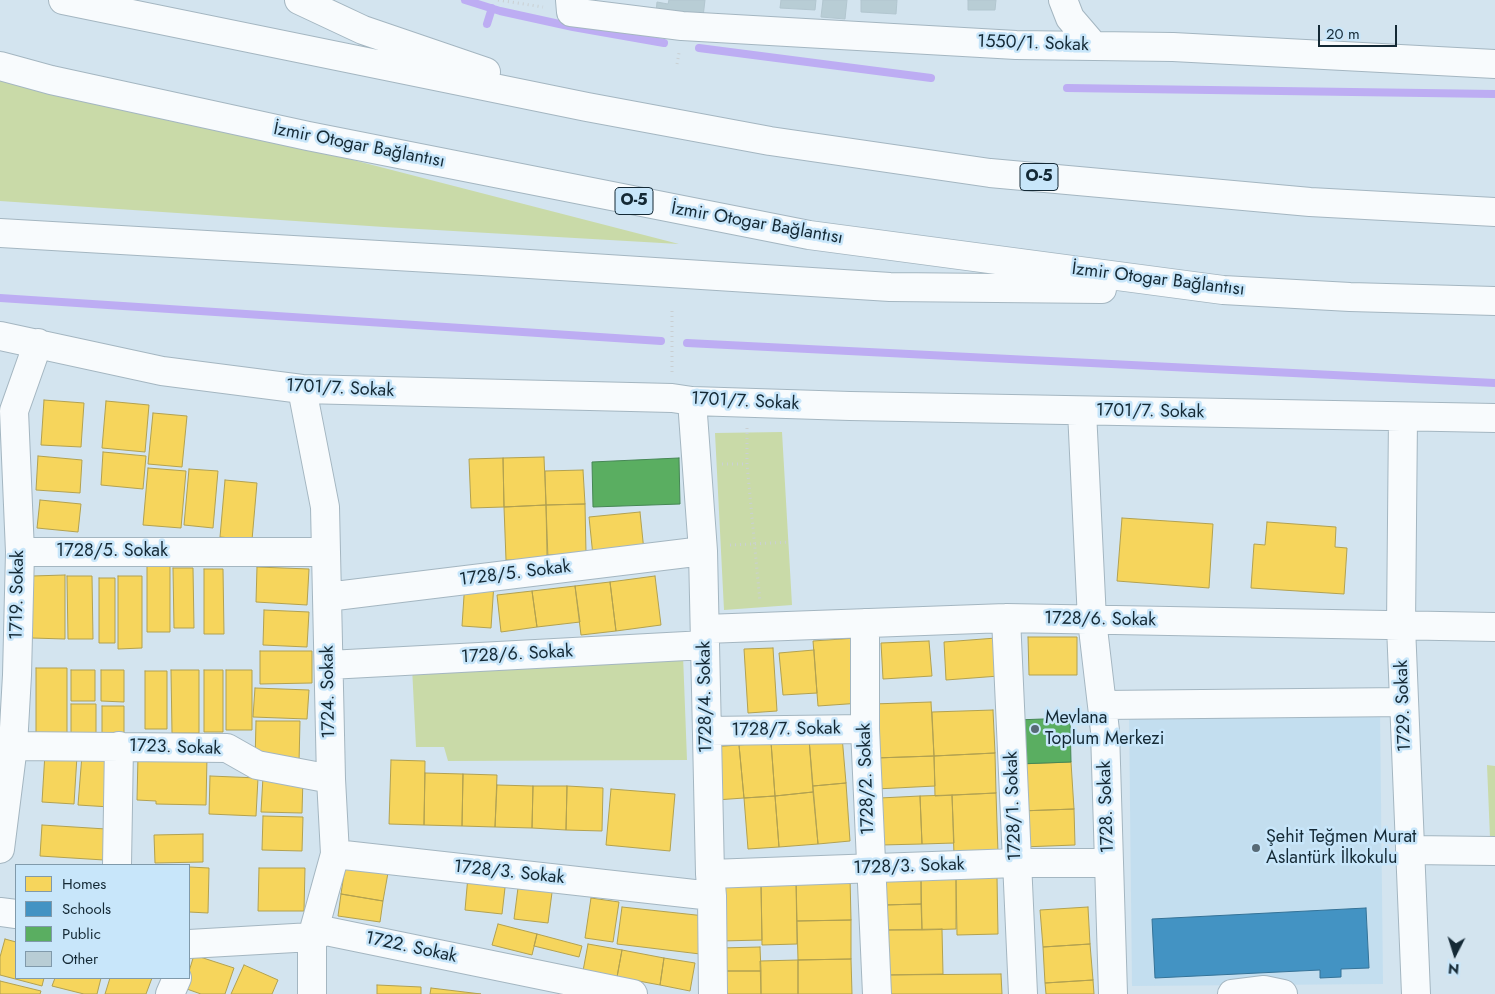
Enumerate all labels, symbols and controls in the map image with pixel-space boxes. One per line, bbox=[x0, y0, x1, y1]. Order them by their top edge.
scale bar bbox=[1320, 15, 1399, 47]
text: 20 m bbox=[1326, 23, 1360, 45]
street label: 1550/1. Sokak bbox=[977, 31, 1089, 57]
street label: İzmir Otogar Bağlantısı bbox=[272, 119, 446, 173]
road number: O-5 bbox=[1020, 163, 1058, 190]
road number: O-5 bbox=[615, 188, 653, 215]
street label: İzmir Otogar Bağlantısı bbox=[669, 198, 845, 250]
street label: İzmir Otogar Bağlantısı bbox=[1070, 259, 1246, 301]
street label: 1701/7. Sokak bbox=[285, 375, 395, 403]
street label: 1701/7. Sokak bbox=[690, 388, 800, 416]
street label: 1701/7. Sokak bbox=[1096, 400, 1204, 424]
street label: 1728/5. Sokak bbox=[56, 541, 168, 563]
street label: 1719. Sokak bbox=[6, 550, 30, 640]
street label: 1728/5. Sokak bbox=[458, 556, 572, 592]
street label: 1728/6. Sokak bbox=[1044, 608, 1156, 632]
street label: 1728/6. Sokak bbox=[461, 641, 573, 669]
street label: 1728/4. Sokak bbox=[694, 641, 718, 753]
street label: 1724. Sokak bbox=[317, 645, 341, 739]
street label: 1729. Sokak bbox=[1392, 660, 1416, 752]
place label: Mevlana Toplum Merkezi bbox=[1045, 708, 1164, 751]
street label: 1728/7. Sokak bbox=[731, 718, 841, 742]
street label: 1728/2. Sokak bbox=[854, 723, 880, 835]
marker: Mevlana Toplum Merkezi bbox=[1029, 723, 1041, 735]
street label: 1723. Sokak bbox=[128, 736, 222, 760]
street label: 1728/1. Sokak bbox=[1001, 751, 1027, 861]
street label: 1728. Sokak bbox=[1095, 760, 1119, 854]
place label: Şehit Teğmen Murat Aslantürk İlkokulu bbox=[1266, 827, 1416, 870]
marker: Şehit Teğmen Murat Aslantürk İlkokulu bbox=[1250, 842, 1262, 854]
street label: 1728/3. Sokak bbox=[853, 854, 965, 880]
street label: 1728/3. Sokak bbox=[453, 856, 565, 890]
legend bbox=[15, 864, 190, 979]
text: Homes bbox=[62, 873, 106, 895]
text: Schools bbox=[62, 898, 111, 920]
text: Public bbox=[62, 923, 101, 945]
street label: 1722. Sokak bbox=[363, 928, 459, 968]
north arrow bbox=[1430, 929, 1480, 979]
text: Other bbox=[62, 948, 98, 970]
text: N bbox=[1447, 958, 1460, 979]

